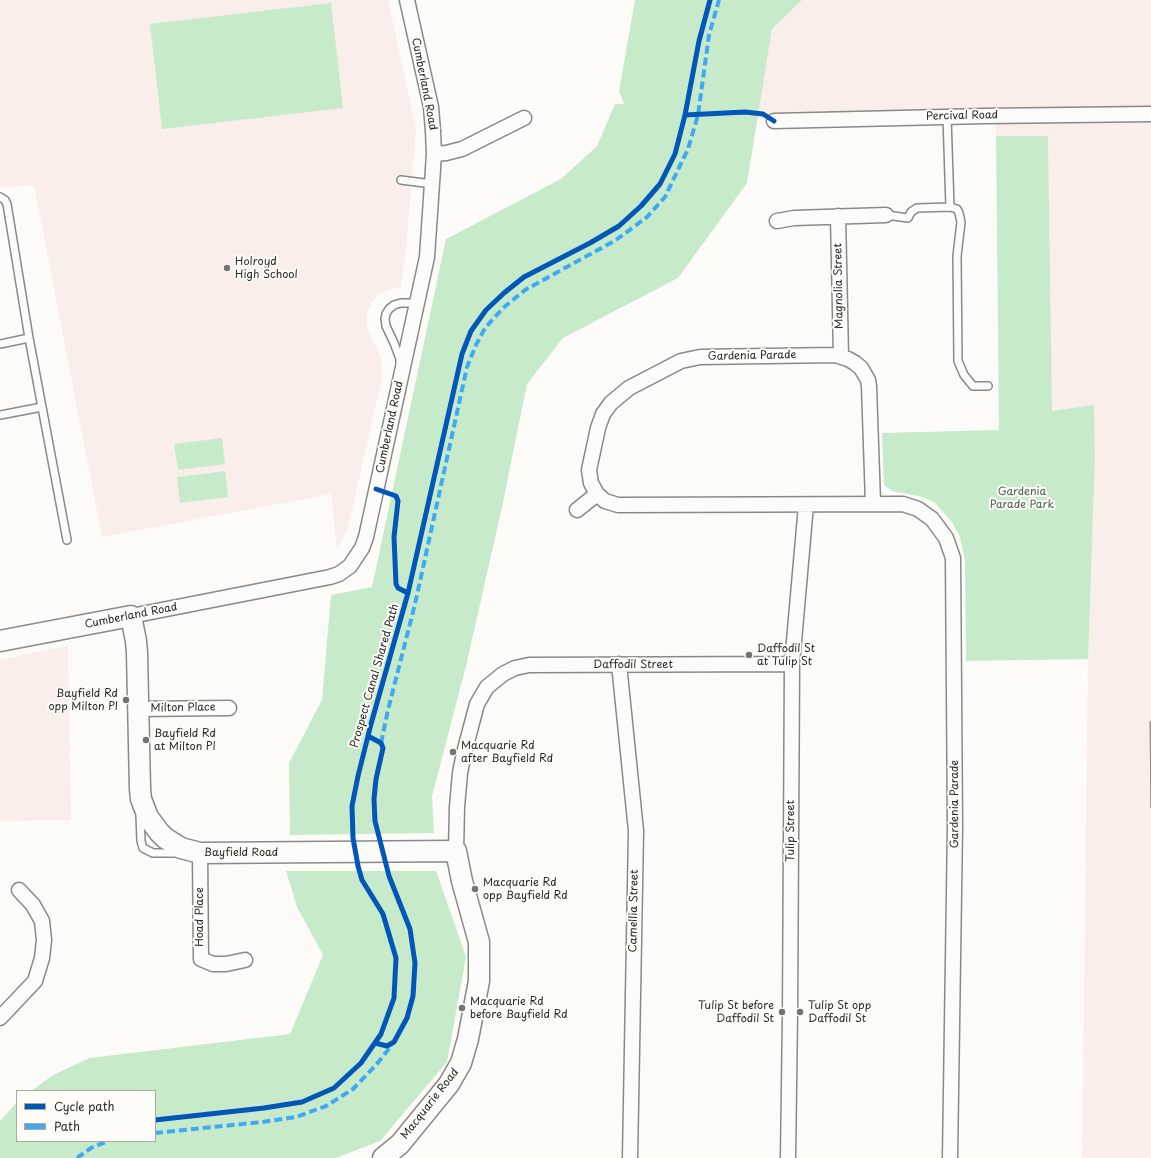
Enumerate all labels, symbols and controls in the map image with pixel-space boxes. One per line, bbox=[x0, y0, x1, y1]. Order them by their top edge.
street label: Cumberland Road bbox=[409, 37, 439, 131]
street label: Percival Road bbox=[926, 109, 998, 123]
street label: Magnolia Street bbox=[832, 243, 846, 329]
place label: Holroyd High School bbox=[235, 255, 298, 281]
marker: Holroyd High School bbox=[222, 263, 232, 273]
street label: Gardenia Parade bbox=[708, 349, 796, 363]
street label: Cumberland Road bbox=[374, 380, 406, 474]
park label: Gardenia Parade Park bbox=[990, 485, 1054, 511]
street label: Cumberland Road bbox=[84, 601, 178, 631]
street label: Prospect Canal Shared Path bbox=[348, 603, 402, 749]
place label: Daffodil St at Tulip St bbox=[757, 642, 815, 668]
marker: Daffodil St at Tulip St bbox=[744, 650, 754, 660]
street label: Daffodil Street bbox=[593, 658, 673, 672]
place label: Bayfield Rd opp Milton Pl bbox=[48, 687, 118, 713]
marker: Bayfield Rd opp Milton Pl bbox=[121, 695, 131, 705]
street label: Milton Place bbox=[150, 701, 216, 715]
place label: Bayfield Rd at Milton Pl bbox=[154, 727, 216, 753]
marker: Bayfield Rd at Milton Pl bbox=[141, 735, 151, 745]
place label: Macquarie Rd after Bayfield Rd bbox=[461, 739, 553, 765]
marker: Macquarie Rd after Bayfield Rd bbox=[448, 747, 458, 757]
street label: Gardenia Parade bbox=[948, 760, 962, 848]
street label: Tulip Street bbox=[784, 800, 798, 862]
street label: Bayfield Road bbox=[204, 846, 278, 860]
street label: Camellia Street bbox=[627, 869, 641, 953]
place label: Macquarie Rd opp Bayfield Rd bbox=[483, 876, 568, 902]
marker: Macquarie Rd opp Bayfield Rd bbox=[470, 884, 480, 894]
street label: Hoad Place bbox=[193, 887, 207, 947]
place label: Macquarie Rd before Bayfield Rd bbox=[470, 995, 568, 1021]
place label: Tulip St before Daffodil St bbox=[698, 999, 774, 1025]
place label: Tulip St opp Daffodil St bbox=[808, 999, 871, 1025]
marker: Macquarie Rd before Bayfield Rd bbox=[457, 1003, 467, 1013]
marker: Tulip St before Daffodil St bbox=[777, 1007, 787, 1017]
marker: Tulip St opp Daffodil St bbox=[795, 1007, 805, 1017]
street label: Macquarie Road bbox=[398, 1066, 462, 1142]
legend bbox=[16, 1090, 156, 1142]
text: Cycle path bbox=[54, 1097, 115, 1115]
text: Path bbox=[54, 1117, 80, 1135]

